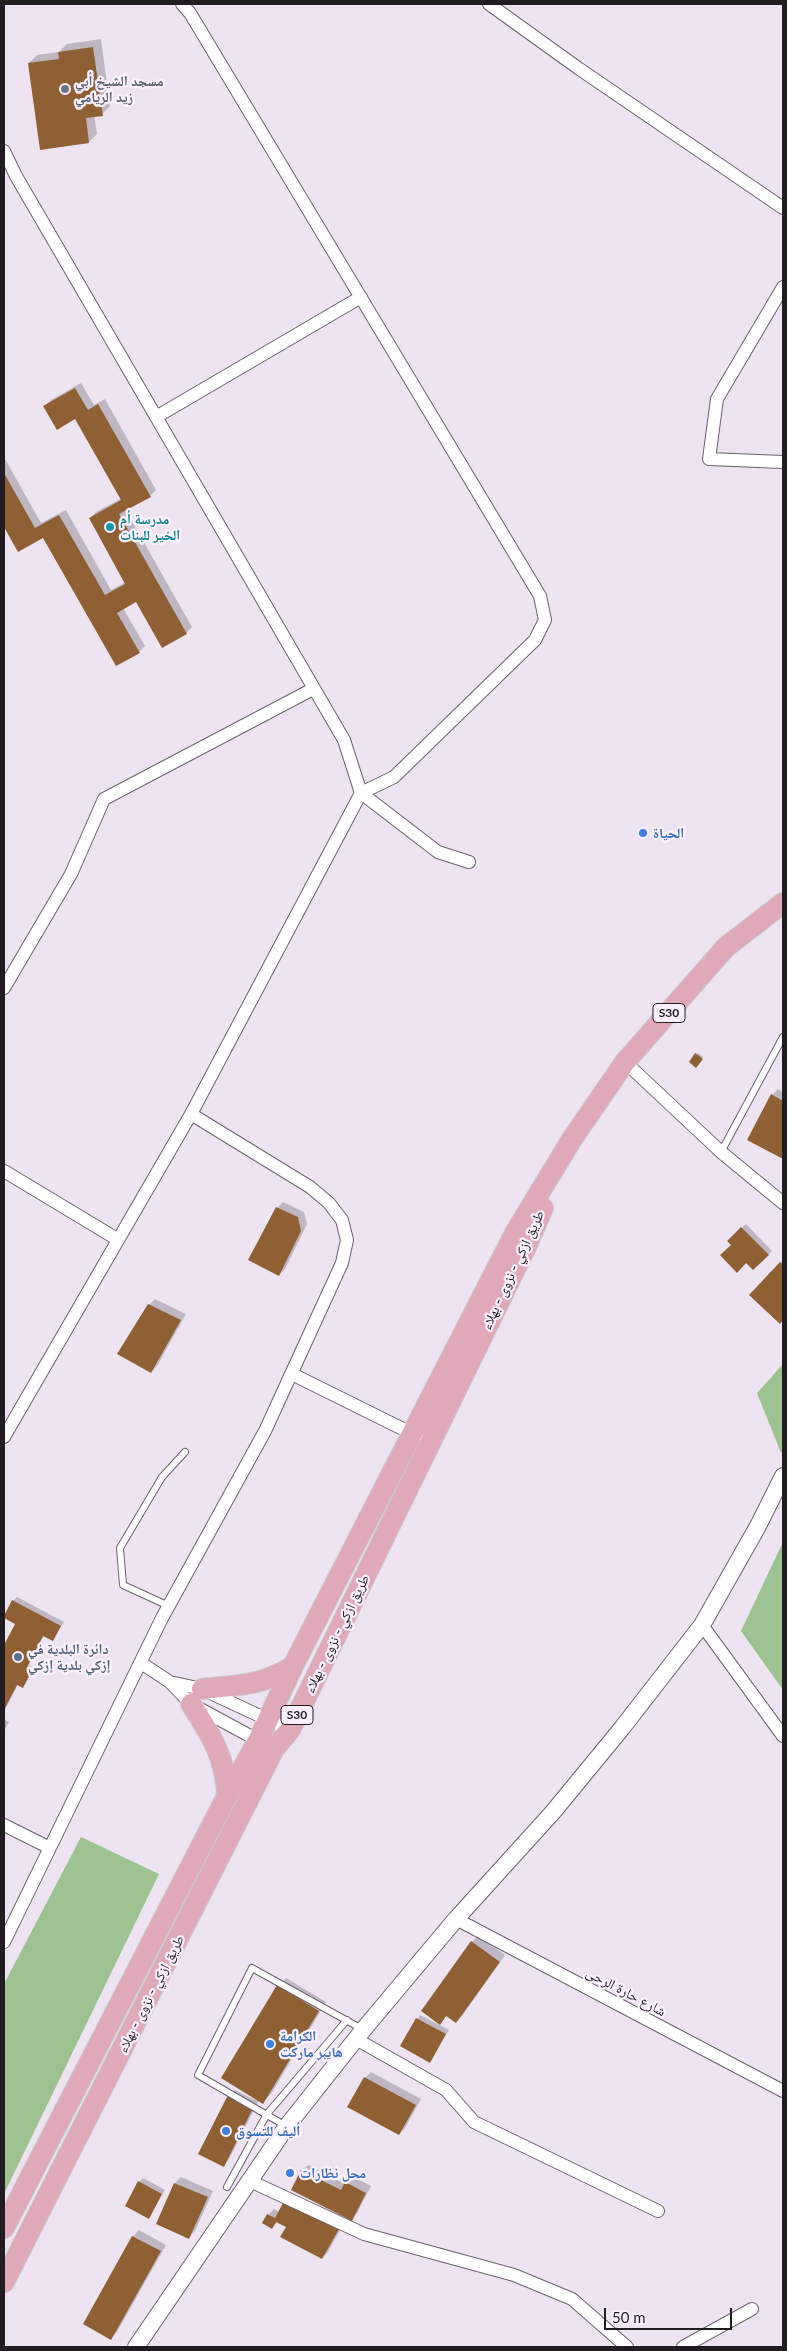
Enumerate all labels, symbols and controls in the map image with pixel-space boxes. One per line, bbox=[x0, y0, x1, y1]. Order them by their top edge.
place label: مسجد الشيخ أبي زيد الريامي bbox=[75, 73, 164, 105]
marker: مسجد الشيخ أبي زيد الريامي bbox=[59, 83, 71, 95]
place label: مدرسة أم الخير للبنات bbox=[120, 511, 180, 544]
marker: مدرسة أم الخير للبنات bbox=[104, 521, 116, 533]
place label: الحياة bbox=[653, 825, 684, 841]
marker: الحياة bbox=[637, 827, 649, 839]
road number: S30 bbox=[653, 1004, 685, 1022]
street label: طريق ازكي - نزوى - بهلاء bbox=[478, 1208, 548, 1332]
street label: طريق ازكي - نزوى - بهلاء bbox=[301, 1572, 373, 1696]
place label: دائرة البلدية في إزكي بلدية إزكي bbox=[28, 1641, 110, 1674]
marker: دائرة البلدية في إزكي بلدية إزكي bbox=[12, 1651, 24, 1663]
road number: S30 bbox=[281, 1706, 313, 1724]
street label: طريق ازكي - نزوى - بهلاء bbox=[114, 1932, 188, 2056]
street label: شارع حارة الرحى bbox=[583, 1964, 669, 2020]
place label: الكرامة هايبر ماركت bbox=[280, 2028, 343, 2060]
marker: الكرامة هايبر ماركت bbox=[264, 2038, 276, 2050]
place label: أليف للتسوق bbox=[236, 2123, 300, 2139]
marker: أليف للتسوق bbox=[220, 2125, 232, 2137]
place label: محل نظارات bbox=[300, 2165, 366, 2181]
marker: محل نظارات bbox=[284, 2167, 296, 2179]
scale bar bbox=[607, 2298, 734, 2330]
text: 50 m bbox=[612, 2308, 646, 2326]

